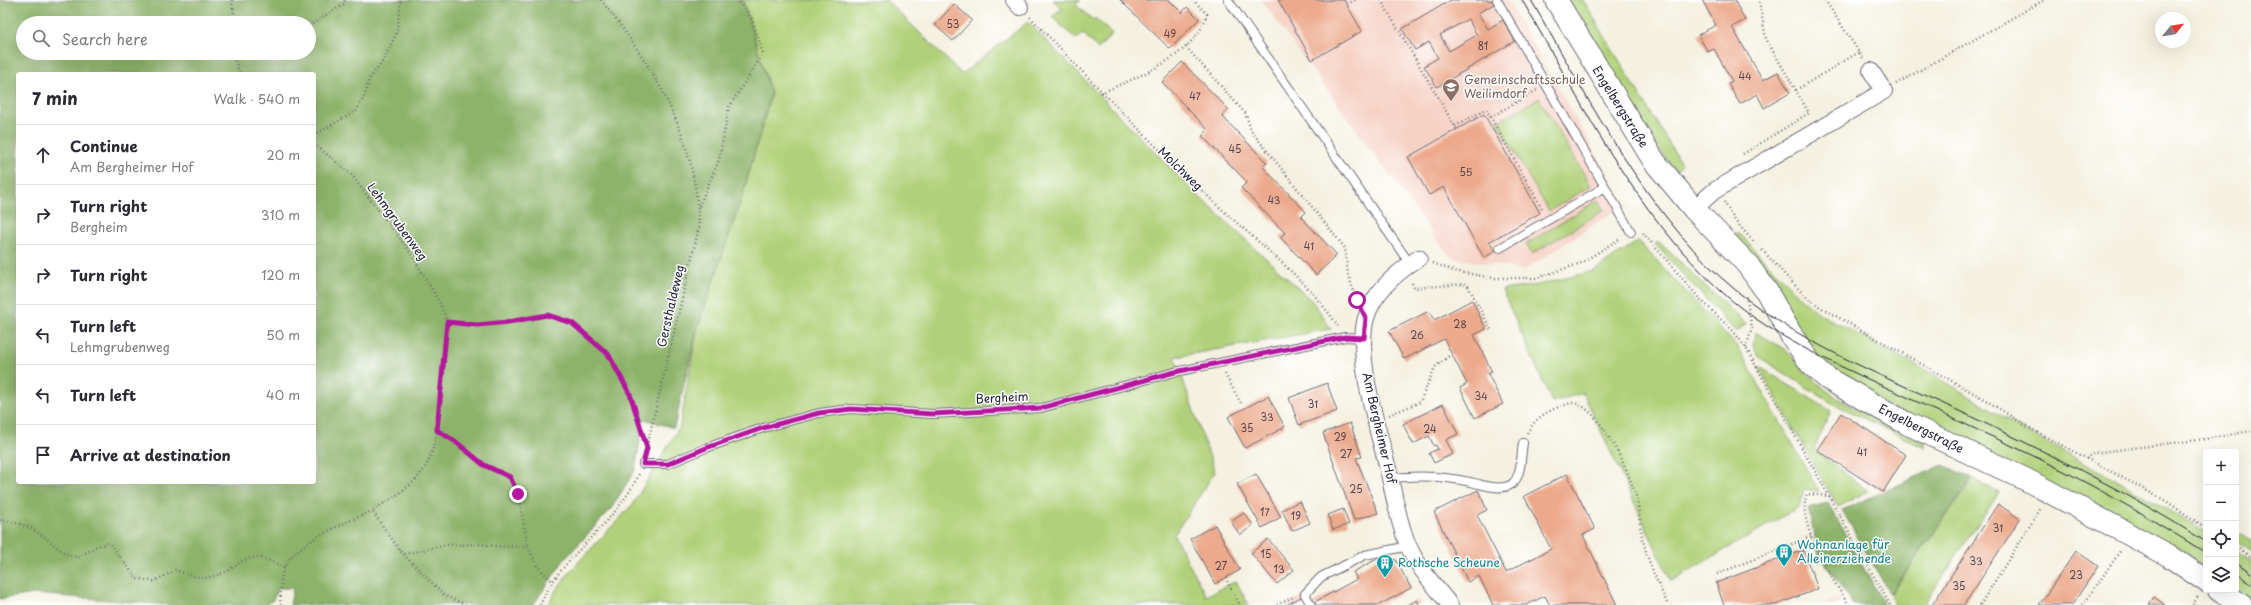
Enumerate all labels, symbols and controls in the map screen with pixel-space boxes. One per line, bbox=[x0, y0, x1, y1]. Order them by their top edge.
north arrow bbox=[2155, 12, 2191, 48]
search box bbox=[16, 16, 316, 60]
house number: 53 bbox=[947, 16, 959, 31]
house number: 49 bbox=[1164, 26, 1176, 41]
icon: search bbox=[30, 27, 52, 49]
text: Search here bbox=[62, 27, 148, 50]
house number: 81 bbox=[1478, 38, 1488, 53]
street label: Engelbergstraße bbox=[1589, 62, 1653, 151]
house number: 44 bbox=[1738, 68, 1752, 83]
place label: Gemeinschaftsschule Weilimdorf bbox=[1464, 70, 1586, 102]
school or university icon: Gemeinschaftsschule Weilimdorf bbox=[1441, 77, 1461, 102]
text: 7 min bbox=[32, 85, 78, 111]
house number: 47 bbox=[1189, 88, 1202, 103]
text: Walk · 540 m bbox=[213, 89, 300, 108]
text: Continue bbox=[70, 134, 138, 157]
house number: 45 bbox=[1229, 141, 1241, 156]
street label: Molchweg bbox=[1154, 142, 1207, 194]
icon: ahead bbox=[32, 144, 54, 166]
text: 20 m bbox=[266, 145, 300, 164]
text: Am Bergheimer Hof bbox=[70, 157, 193, 176]
house number: 55 bbox=[1460, 164, 1473, 179]
street label: Lehmgrubenweg bbox=[363, 179, 432, 264]
house number: 43 bbox=[1268, 192, 1281, 207]
text: Turn right bbox=[70, 194, 147, 217]
icon: right bbox=[32, 204, 54, 226]
text: 310 m bbox=[261, 205, 300, 224]
text: Bergheim bbox=[70, 217, 128, 236]
house number: 41 bbox=[1304, 238, 1314, 253]
text: Turn right bbox=[70, 263, 147, 286]
street label: Gersthaldeweg bbox=[652, 263, 688, 349]
icon: right bbox=[32, 264, 54, 286]
text: 120 m bbox=[261, 265, 300, 284]
route start bbox=[1348, 291, 1366, 309]
text: Turn left bbox=[70, 314, 136, 337]
house number: 28 bbox=[1453, 316, 1467, 331]
icon: left bbox=[32, 324, 54, 346]
text: 50 m bbox=[266, 325, 300, 344]
house number: 26 bbox=[1410, 327, 1424, 342]
text: Lehmgrubenweg bbox=[70, 337, 170, 356]
street label: Am Bergheimer Hof bbox=[1358, 370, 1402, 487]
text: Turn left bbox=[70, 383, 136, 406]
icon: left bbox=[32, 384, 54, 406]
text: 40 m bbox=[266, 385, 300, 404]
street label: Bergheim bbox=[975, 387, 1029, 407]
house number: 34 bbox=[1474, 388, 1488, 403]
house number: 31 bbox=[1308, 396, 1318, 411]
street label: Engelbergstraße bbox=[1876, 399, 1967, 457]
house number: 33 bbox=[1260, 409, 1274, 424]
house number: 35 bbox=[1241, 420, 1253, 435]
house number: 24 bbox=[1423, 421, 1437, 436]
house number: 29 bbox=[1334, 429, 1347, 444]
text: Arrive at destination bbox=[70, 443, 231, 466]
icon: arrive bbox=[32, 444, 54, 466]
house number: 41 bbox=[1857, 444, 1867, 459]
house number: 27 bbox=[1340, 446, 1353, 461]
map controls bbox=[2203, 449, 2239, 593]
button: + bbox=[2203, 449, 2239, 485]
house number: 25 bbox=[1349, 481, 1363, 496]
route end bbox=[509, 485, 527, 503]
button: − bbox=[2203, 485, 2239, 521]
house number: 17 bbox=[1260, 504, 1271, 519]
house number: 19 bbox=[1291, 508, 1301, 523]
house number: 31 bbox=[1993, 520, 2003, 535]
button: locate bbox=[2203, 521, 2239, 557]
place label: Wohnanlage für Alleinerziehende bbox=[1797, 535, 1891, 567]
building icon: Wohnanlage für Alleinerziehende bbox=[1774, 542, 1794, 567]
house number: 15 bbox=[1261, 546, 1271, 561]
building icon: Rothsche Scheune bbox=[1375, 553, 1395, 578]
place label: Rothsche Scheune bbox=[1398, 553, 1500, 571]
house number: 33 bbox=[1969, 553, 1983, 568]
button: layers bbox=[2203, 557, 2239, 593]
house number: 27 bbox=[1215, 558, 1228, 573]
house number: 13 bbox=[1273, 561, 1285, 576]
house number: 23 bbox=[2069, 567, 2083, 582]
house number: 35 bbox=[1953, 578, 1965, 593]

